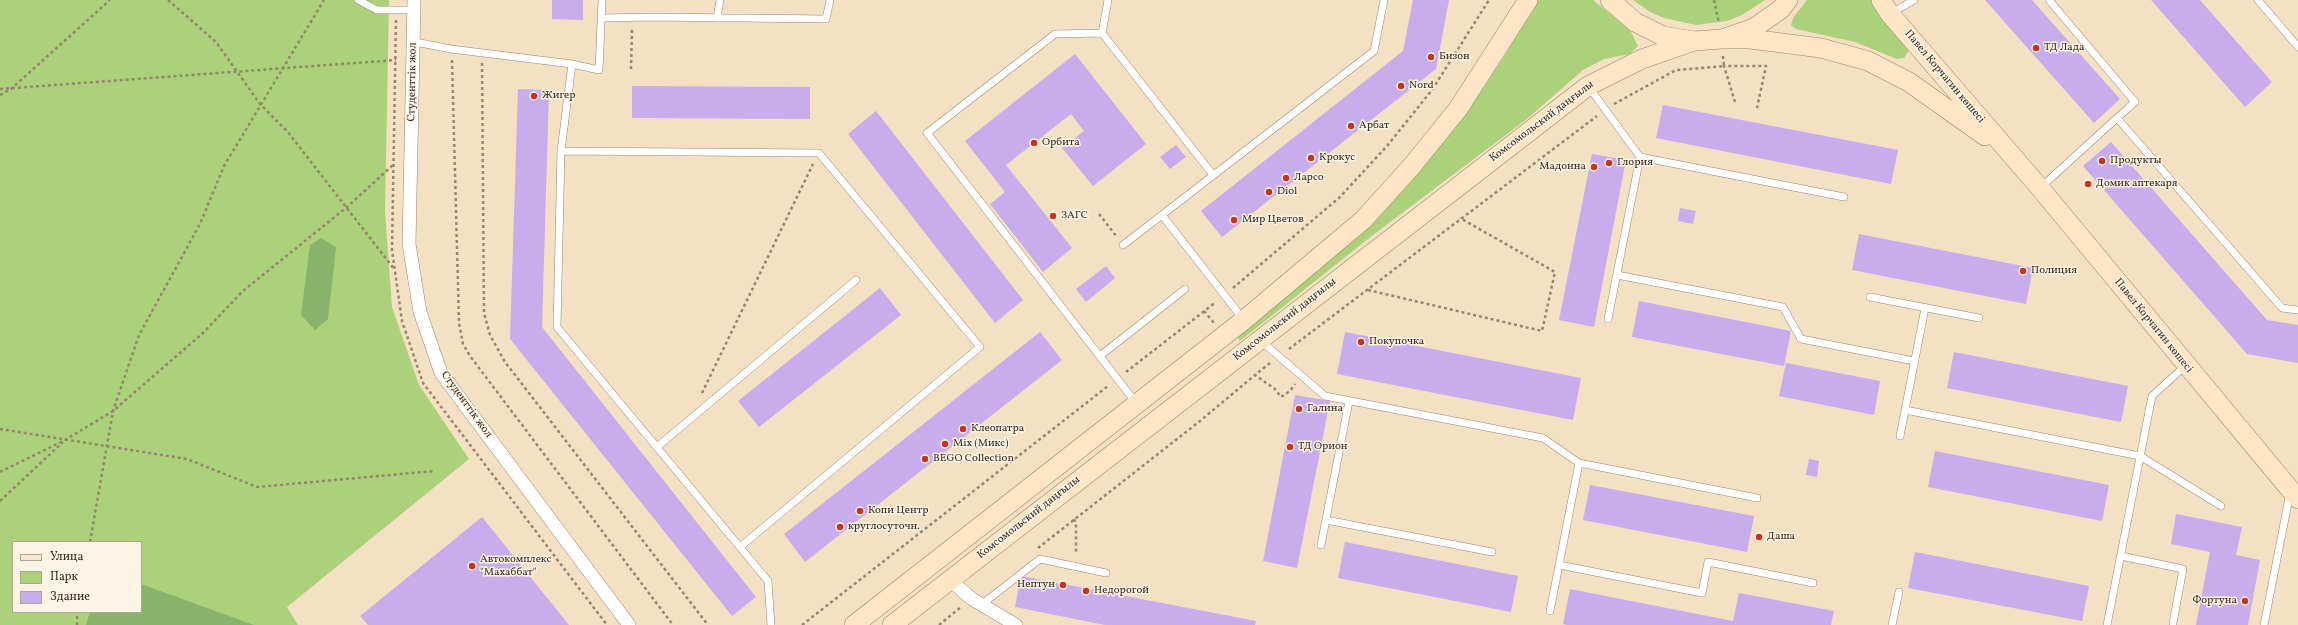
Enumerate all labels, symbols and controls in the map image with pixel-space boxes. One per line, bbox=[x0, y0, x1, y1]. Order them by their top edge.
street label: Павел Корчагин көшесі bbox=[1901, 28, 1987, 126]
place label: ТД Лада bbox=[2044, 41, 2085, 55]
street label: Студенттік жол bbox=[406, 42, 420, 122]
marker: ТД Лада bbox=[2031, 43, 2041, 53]
place label: Бизон bbox=[1439, 50, 1470, 64]
marker: Бизон bbox=[1426, 52, 1436, 62]
street label: Комсомольский даңғылы bbox=[1487, 78, 1597, 166]
place label: Nord bbox=[1409, 79, 1434, 93]
marker: Nord bbox=[1396, 81, 1406, 91]
place label: Жигер bbox=[542, 89, 576, 103]
marker: Жигер bbox=[529, 91, 539, 101]
place label: Арбат bbox=[1359, 119, 1389, 133]
marker: Арбат bbox=[1346, 121, 1356, 131]
place label: Орбита bbox=[1042, 136, 1080, 150]
marker: Орбита bbox=[1029, 138, 1039, 148]
place label: Крокус bbox=[1319, 151, 1355, 165]
marker: Крокус bbox=[1306, 153, 1316, 163]
place label: Продукты bbox=[2110, 154, 2162, 168]
place label: Глория bbox=[1617, 156, 1653, 170]
marker: Продукты bbox=[2097, 156, 2107, 166]
marker: Глория bbox=[1604, 158, 1614, 168]
place label: Мадонна bbox=[1539, 160, 1586, 174]
marker: Мадонна bbox=[1589, 162, 1599, 172]
place label: Ларсо bbox=[1294, 171, 1324, 185]
marker: Ларсо bbox=[1281, 173, 1291, 183]
place label: Домик аптекаря bbox=[2096, 177, 2177, 191]
marker: Домик аптекаря bbox=[2083, 179, 2093, 189]
place label: Diol bbox=[1277, 185, 1297, 199]
marker: Diol bbox=[1264, 187, 1274, 197]
place label: ЗАГС bbox=[1061, 209, 1088, 223]
marker: ЗАГС bbox=[1048, 211, 1058, 221]
place label: Мир Цветов bbox=[1242, 213, 1304, 227]
marker: Мир Цветов bbox=[1229, 215, 1239, 225]
place label: Полиция bbox=[2031, 264, 2077, 278]
marker: Полиция bbox=[2018, 266, 2028, 276]
street label: Комсомольский даңғылы bbox=[1231, 276, 1339, 364]
street label: Павел Корчагин көшесі bbox=[2111, 276, 2195, 376]
place label: Покупочка bbox=[1369, 335, 1424, 349]
marker: Покупочка bbox=[1356, 337, 1366, 347]
street label: Студенттік жол bbox=[437, 369, 495, 441]
place label: Галина bbox=[1307, 402, 1343, 416]
marker: Галина bbox=[1294, 404, 1304, 414]
place label: Клеопатра bbox=[971, 422, 1024, 436]
marker: Клеопатра bbox=[958, 424, 968, 434]
place label: Mix (Микс) bbox=[953, 437, 1008, 451]
marker: Mix (Микс) bbox=[940, 439, 950, 449]
place label: ТД Орион bbox=[1298, 440, 1348, 454]
marker: ТД Орион bbox=[1285, 442, 1295, 452]
place label: BEGO Collection bbox=[933, 452, 1014, 466]
marker: BEGO Collection bbox=[920, 454, 930, 464]
street label: Комсомольский даңғылы bbox=[975, 474, 1083, 562]
place label: Копи Центр bbox=[868, 504, 929, 518]
marker: Копи Центр bbox=[855, 506, 865, 516]
place label: круглосуточн. bbox=[848, 520, 920, 534]
marker: круглосуточн. bbox=[835, 522, 845, 532]
place label: Даша bbox=[1767, 530, 1795, 544]
marker: Даша bbox=[1754, 532, 1764, 542]
legend bbox=[12, 541, 142, 613]
text: Улица bbox=[50, 549, 83, 565]
place label: Автокомплекс "Махаббат" bbox=[480, 553, 551, 579]
marker: Автокомплекс "Махаббат" bbox=[467, 561, 477, 571]
text: Парк bbox=[50, 569, 78, 585]
place label: Нептун bbox=[1017, 578, 1055, 592]
marker: Нептун bbox=[1058, 580, 1068, 590]
place label: Недорогой bbox=[1094, 584, 1149, 598]
marker: Недорогой bbox=[1081, 586, 1091, 596]
text: Здание bbox=[50, 589, 90, 605]
place label: Фортуна bbox=[2192, 594, 2237, 608]
marker: Фортуна bbox=[2240, 596, 2250, 606]

